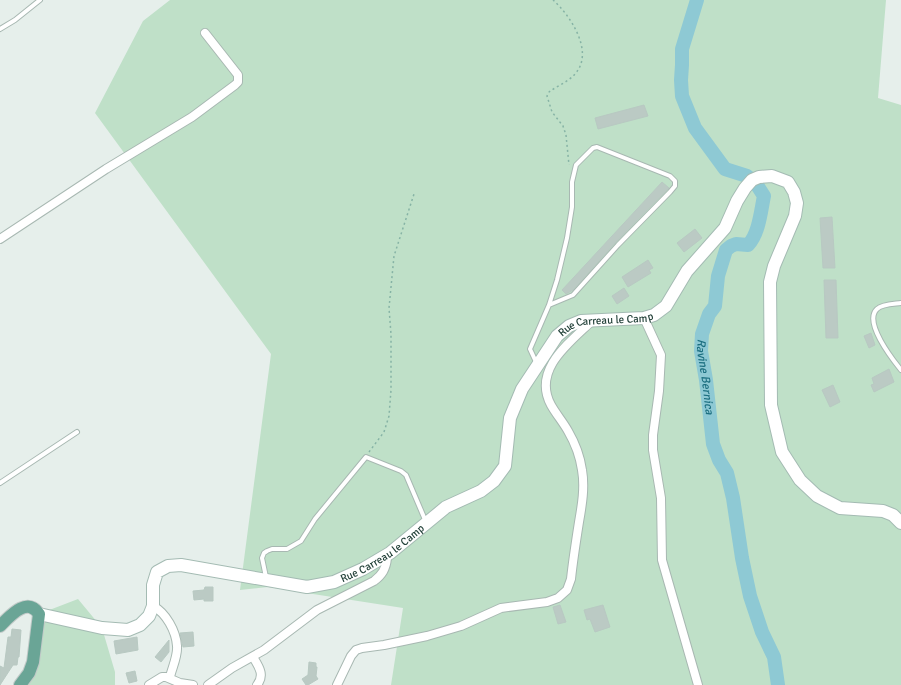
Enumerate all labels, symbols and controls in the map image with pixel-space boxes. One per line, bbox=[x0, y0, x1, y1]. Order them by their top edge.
street label: Rue Carreau le Camp bbox=[555, 309, 655, 339]
water label: Ravine Bernica bbox=[693, 339, 717, 416]
street label: Rue Carreau le Camp bbox=[338, 521, 427, 585]

